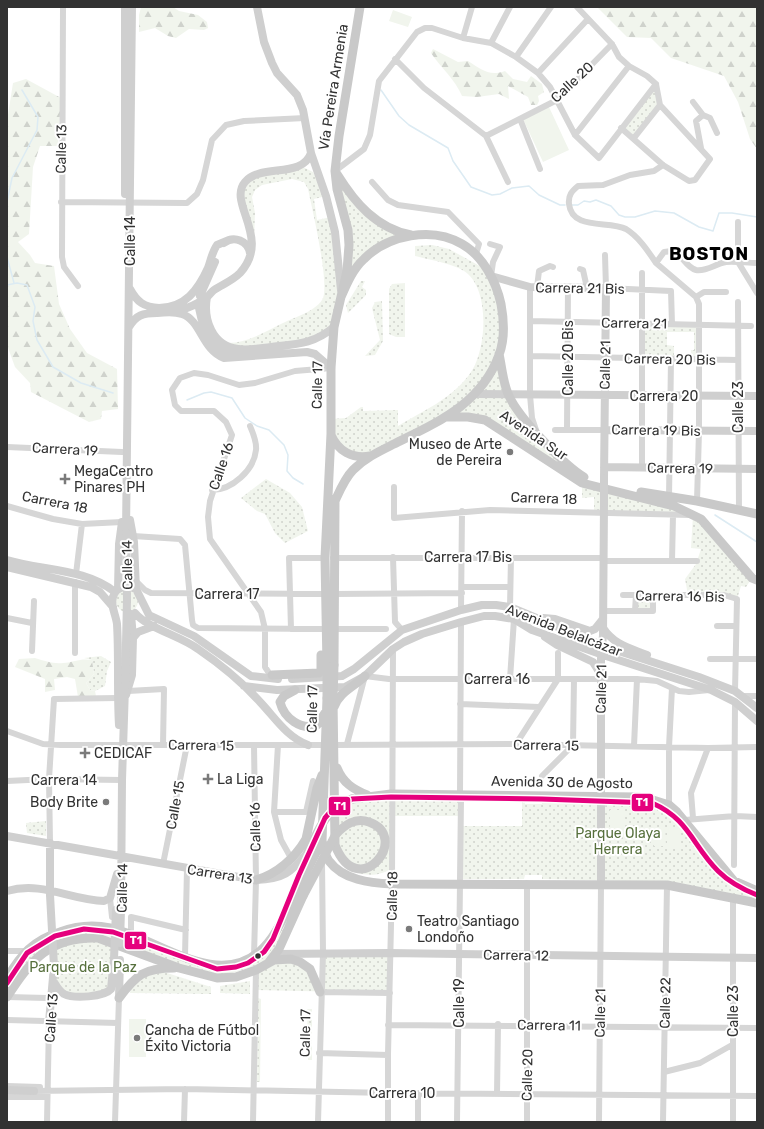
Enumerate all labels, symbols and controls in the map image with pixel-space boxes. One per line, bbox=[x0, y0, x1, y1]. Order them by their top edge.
street label: Vía Pereira Armenia bbox=[315, 23, 352, 151]
street label: Calle 20 bbox=[547, 58, 597, 106]
street label: Calle 13 bbox=[53, 124, 70, 174]
street label: Calle 14 bbox=[122, 216, 139, 266]
district label: BOSTON bbox=[669, 243, 749, 265]
street label: Carrera 21 Bis bbox=[535, 279, 625, 298]
street label: Carrera 21 bbox=[601, 314, 667, 333]
street label: Calle 20 Bis bbox=[560, 320, 577, 396]
street label: Calle 21 bbox=[597, 340, 614, 390]
street label: Carrera 20 Bis bbox=[624, 350, 716, 369]
street label: Calle 17 bbox=[309, 361, 326, 409]
street label: Calle 23 bbox=[730, 381, 747, 433]
street label: Carrera 20 bbox=[630, 388, 699, 405]
street label: Avenida Sur bbox=[497, 407, 571, 465]
street label: Carrera 19 Bis bbox=[611, 421, 701, 440]
place label: Museo de Arte de Pereira bbox=[409, 436, 502, 469]
street label: Carrera 19 bbox=[32, 439, 98, 460]
street label: Calle 16 bbox=[205, 440, 238, 492]
marker: Museo de Arte de Pereira bbox=[505, 447, 515, 457]
street label: Carrera 19 bbox=[647, 459, 713, 478]
place label: MegaCentro Pinares PH bbox=[74, 463, 153, 496]
marker: MegaCentro Pinares PH bbox=[59, 473, 71, 485]
street label: Carrera 18 bbox=[21, 488, 89, 517]
street label: Carrera 18 bbox=[510, 489, 578, 508]
street label: Calle 14 bbox=[119, 540, 136, 590]
street label: Carrera 17 Bis bbox=[424, 549, 512, 566]
street label: Carrera 17 bbox=[195, 586, 259, 603]
street label: Carrera 16 Bis bbox=[635, 587, 725, 606]
street label: Avenida Belalcázar bbox=[503, 600, 625, 661]
street label: Calle 21 bbox=[593, 664, 610, 714]
street label: Carrera 16 bbox=[464, 671, 530, 688]
street label: Calle 17 bbox=[304, 685, 321, 733]
street label: Carrera 15 bbox=[168, 736, 234, 755]
street label: Carrera 15 bbox=[513, 736, 579, 755]
place label: CEDICAF bbox=[94, 745, 152, 762]
marker: CEDICAF bbox=[79, 747, 91, 759]
place label: La Liga bbox=[217, 771, 263, 788]
street label: Carrera 14 bbox=[31, 772, 98, 789]
marker: La Liga bbox=[202, 773, 214, 785]
street label: Avenida 30 de Agosto bbox=[491, 773, 633, 792]
street label: Calle 15 bbox=[162, 779, 189, 831]
line badge: T1 bbox=[631, 793, 654, 812]
place label: Body Brite bbox=[30, 794, 98, 811]
line badge: T1 bbox=[328, 796, 351, 816]
text: T1 bbox=[636, 796, 648, 809]
marker: Body Brite bbox=[101, 797, 111, 807]
text: T1 bbox=[334, 800, 346, 813]
street label: Calle 16 bbox=[247, 802, 264, 852]
park label: Parque Olaya Herrera bbox=[575, 825, 661, 858]
street label: Carrera 13 bbox=[186, 861, 254, 888]
street label: Calle 14 bbox=[114, 863, 131, 913]
street label: Calle 18 bbox=[384, 871, 401, 921]
place label: Teatro Santiago Londoño bbox=[417, 913, 519, 946]
marker: Teatro Santiago Londoño bbox=[404, 924, 414, 934]
line badge: T1 bbox=[124, 931, 147, 950]
text: T1 bbox=[130, 934, 142, 947]
street label: Carrera 12 bbox=[483, 946, 549, 965]
unlabelled marker bbox=[253, 951, 263, 961]
park label: Parque de la Paz bbox=[29, 959, 137, 976]
street label: Calle 22 bbox=[657, 977, 674, 1029]
street label: Calle 19 bbox=[451, 978, 468, 1028]
street label: Calle 23 bbox=[725, 985, 742, 1037]
street label: Calle 21 bbox=[592, 988, 609, 1038]
street label: Calle 13 bbox=[41, 993, 62, 1043]
street label: Calle 17 bbox=[297, 1009, 314, 1057]
street label: Carrera 11 bbox=[517, 1016, 581, 1035]
place label: Cancha de Fútbol Éxito Victoria bbox=[145, 1022, 259, 1055]
marker: Cancha de Fútbol Éxito Victoria bbox=[132, 1033, 142, 1043]
street label: Calle 20 bbox=[519, 1049, 536, 1101]
street label: Carrera 10 bbox=[369, 1085, 435, 1102]

